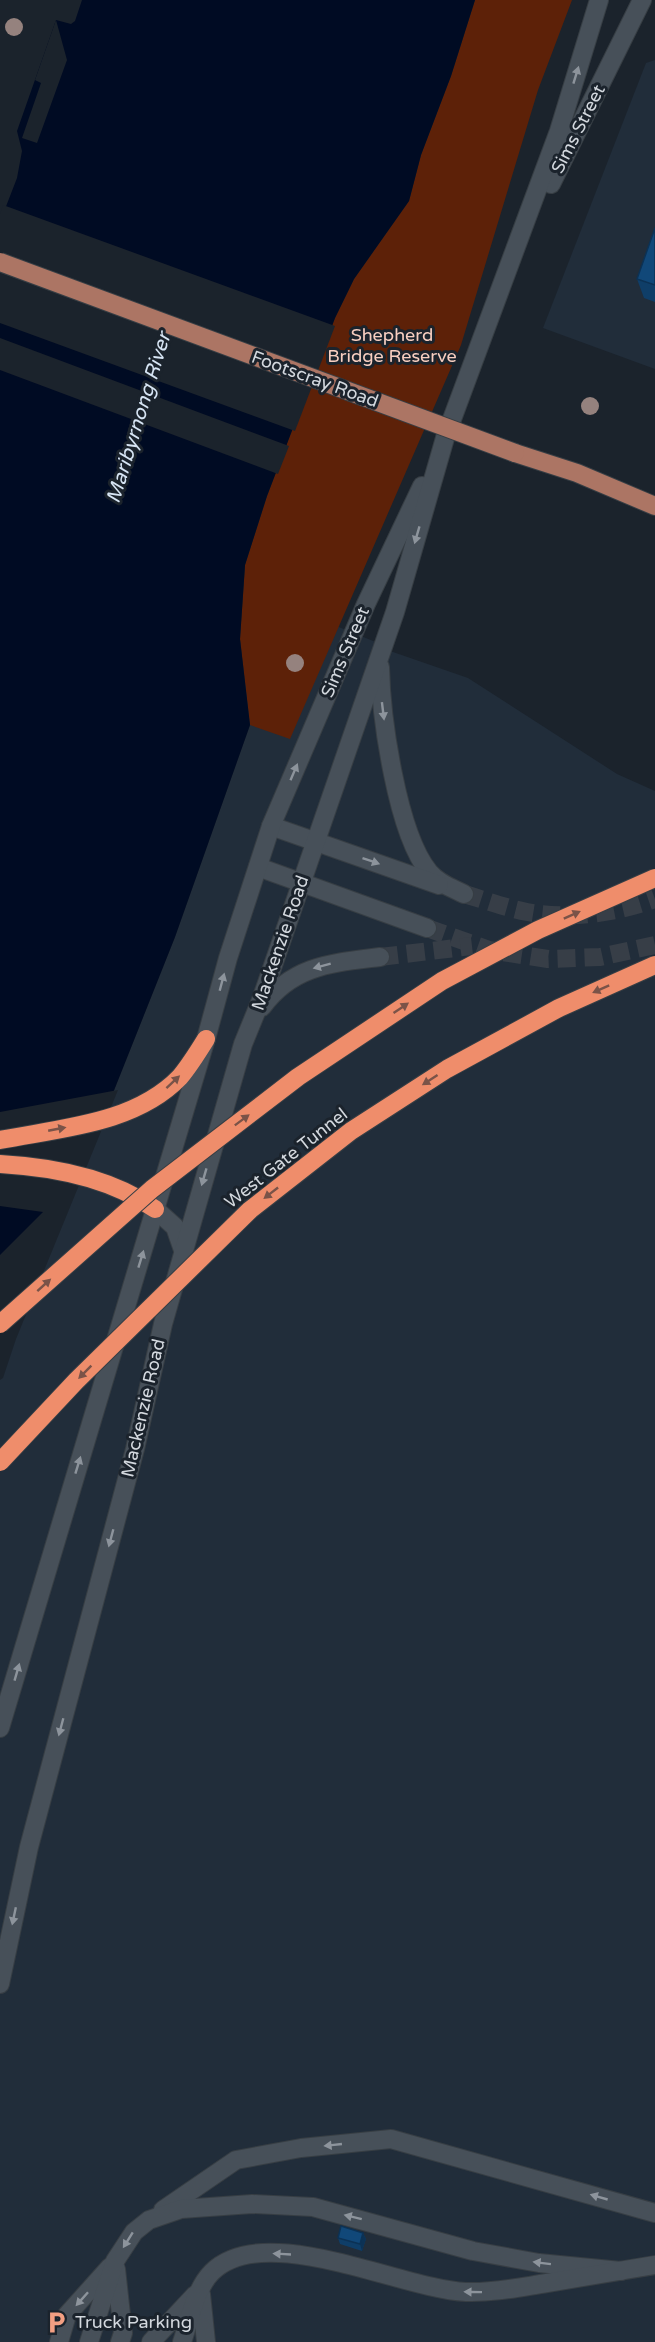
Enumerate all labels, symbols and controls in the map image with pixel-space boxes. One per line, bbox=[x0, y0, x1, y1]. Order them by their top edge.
one-way arrow bbox=[572, 66, 581, 84]
street label: Sims Street bbox=[546, 81, 610, 177]
park label: Shepherd Bridge Reserve bbox=[327, 324, 457, 367]
water label: Maribyrnong River bbox=[102, 328, 177, 506]
street label: Footscray Road bbox=[248, 346, 382, 412]
one-way arrow bbox=[412, 526, 421, 544]
street label: Sims Street bbox=[316, 603, 374, 701]
one-way arrow bbox=[378, 702, 388, 721]
one-way arrow bbox=[289, 763, 299, 781]
one-way arrow bbox=[362, 856, 380, 866]
street label: Mackenzie Road bbox=[247, 873, 313, 1013]
one-way arrow bbox=[564, 910, 581, 919]
one-way arrow bbox=[313, 962, 331, 972]
one-way arrow bbox=[217, 973, 227, 992]
one-way arrow bbox=[592, 984, 610, 994]
one-way arrow bbox=[393, 1002, 409, 1014]
one-way arrow bbox=[166, 1075, 181, 1089]
one-way arrow bbox=[421, 1075, 438, 1086]
street label: West Gate Tunnel bbox=[220, 1103, 352, 1213]
one-way arrow bbox=[234, 1114, 249, 1126]
one-way arrow bbox=[48, 1124, 67, 1133]
one-way arrow bbox=[199, 1168, 209, 1186]
one-way arrow bbox=[263, 1187, 279, 1200]
one-way arrow bbox=[137, 1250, 146, 1268]
one-way arrow bbox=[36, 1279, 51, 1292]
street label: Mackenzie Road bbox=[116, 1337, 170, 1479]
one-way arrow bbox=[79, 1365, 93, 1379]
one-way arrow bbox=[74, 1456, 83, 1474]
one-way arrow bbox=[105, 1529, 115, 1547]
one-way arrow bbox=[13, 1663, 22, 1681]
one-way arrow bbox=[56, 1718, 65, 1736]
one-way arrow bbox=[9, 1907, 18, 1926]
one-way arrow bbox=[323, 2140, 342, 2150]
one-way arrow bbox=[590, 2192, 608, 2201]
one-way arrow bbox=[344, 2211, 362, 2221]
one-way arrow bbox=[123, 2232, 134, 2249]
one-way arrow bbox=[273, 2249, 292, 2258]
one-way arrow bbox=[533, 2258, 552, 2268]
one-way arrow bbox=[463, 2287, 482, 2296]
one-way arrow bbox=[75, 2291, 89, 2306]
parking icon: Truck Parking bbox=[44, 2309, 70, 2335]
place label: Truck Parking bbox=[75, 2311, 192, 2333]

